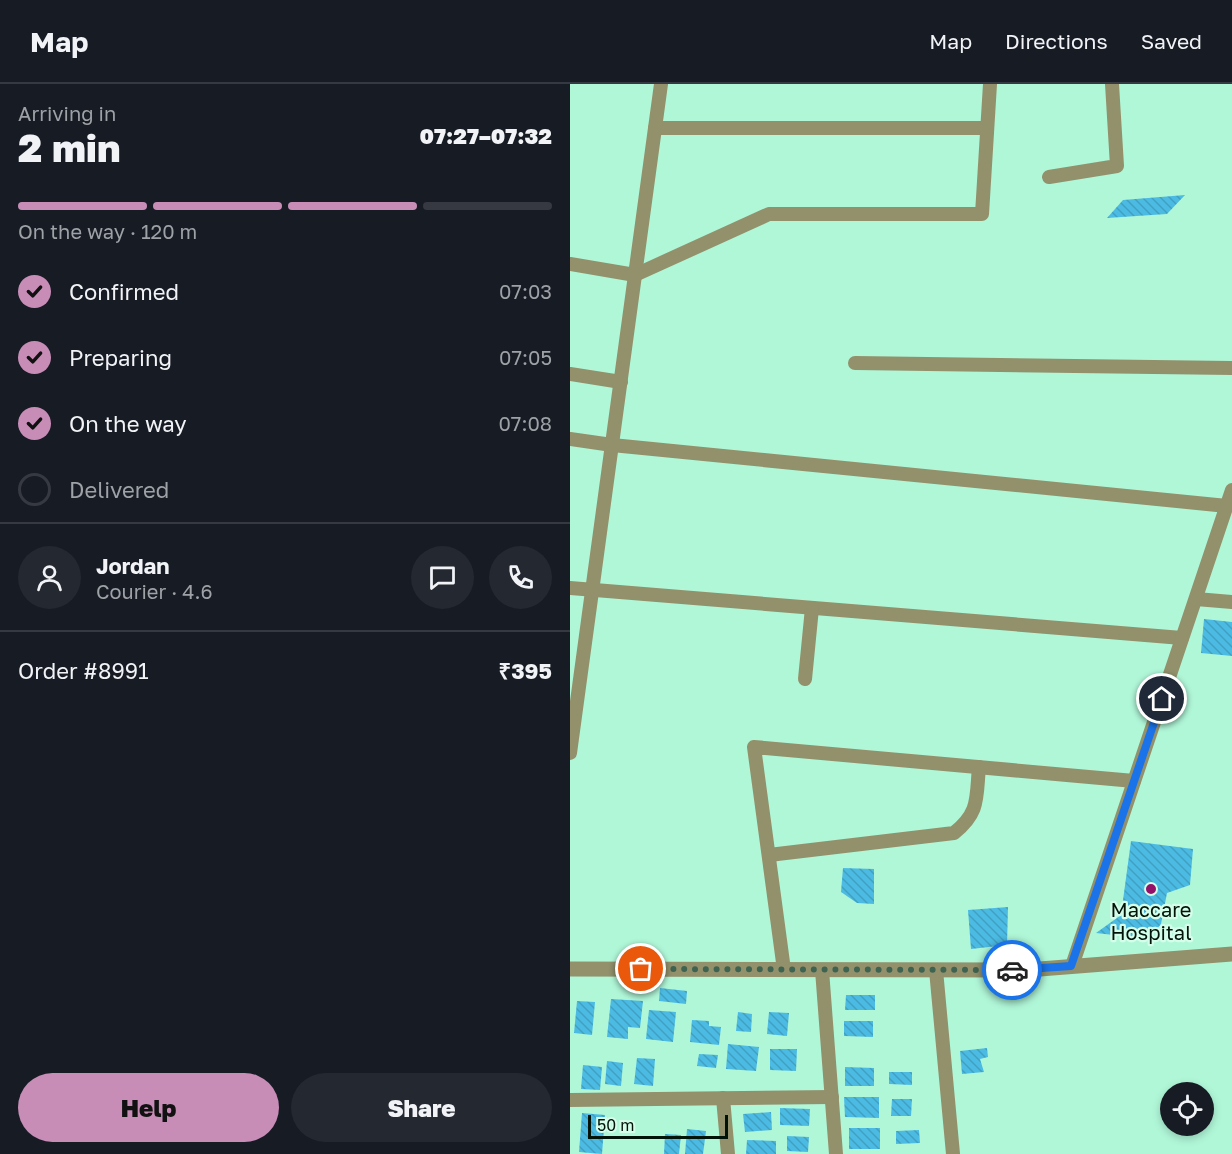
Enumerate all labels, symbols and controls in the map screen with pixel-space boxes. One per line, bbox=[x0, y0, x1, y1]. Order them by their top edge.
text: Map bbox=[30, 25, 88, 58]
text: Map bbox=[929, 28, 972, 54]
text: Directions bbox=[1005, 28, 1108, 54]
text: Saved bbox=[1141, 28, 1202, 54]
text: Arriving in bbox=[18, 101, 116, 125]
text: 07:27–07:32 bbox=[419, 122, 552, 149]
text: 2 min bbox=[18, 124, 121, 171]
text: On the way · 120 m bbox=[18, 219, 197, 243]
icon: check bbox=[18, 275, 51, 308]
text: Confirmed bbox=[69, 278, 179, 305]
text: 07:03 bbox=[499, 279, 552, 303]
icon: check bbox=[18, 341, 51, 374]
text: Preparing bbox=[69, 344, 172, 371]
text: 07:05 bbox=[499, 345, 552, 369]
icon: check bbox=[18, 407, 51, 440]
text: On the way bbox=[69, 410, 187, 437]
text: 07:08 bbox=[498, 411, 552, 435]
text: Delivered bbox=[69, 476, 169, 503]
button: person bbox=[18, 546, 81, 609]
button: chat bbox=[411, 546, 474, 609]
button: phone bbox=[489, 546, 552, 609]
text: Jordan bbox=[96, 552, 170, 579]
text: Courier · 4.6 bbox=[96, 579, 213, 603]
text: Order #8991 bbox=[18, 657, 149, 684]
text: ₹395 bbox=[499, 657, 552, 684]
pin bbox=[1136, 673, 1187, 724]
icon: home bbox=[1145, 682, 1178, 715]
marker: Maccare Hospital bbox=[1144, 882, 1158, 896]
place label: Maccare Hospital bbox=[1110, 897, 1192, 944]
courier bbox=[982, 940, 1042, 1000]
pin bbox=[615, 943, 666, 994]
icon: bag bbox=[624, 952, 657, 985]
icon: car bbox=[996, 954, 1029, 987]
button: Help bbox=[18, 1073, 279, 1142]
button: Share bbox=[291, 1073, 552, 1142]
map controls bbox=[1160, 1082, 1214, 1136]
button: locate bbox=[1160, 1082, 1214, 1136]
scale bar bbox=[588, 1112, 728, 1140]
text: 50 m bbox=[597, 1115, 634, 1135]

